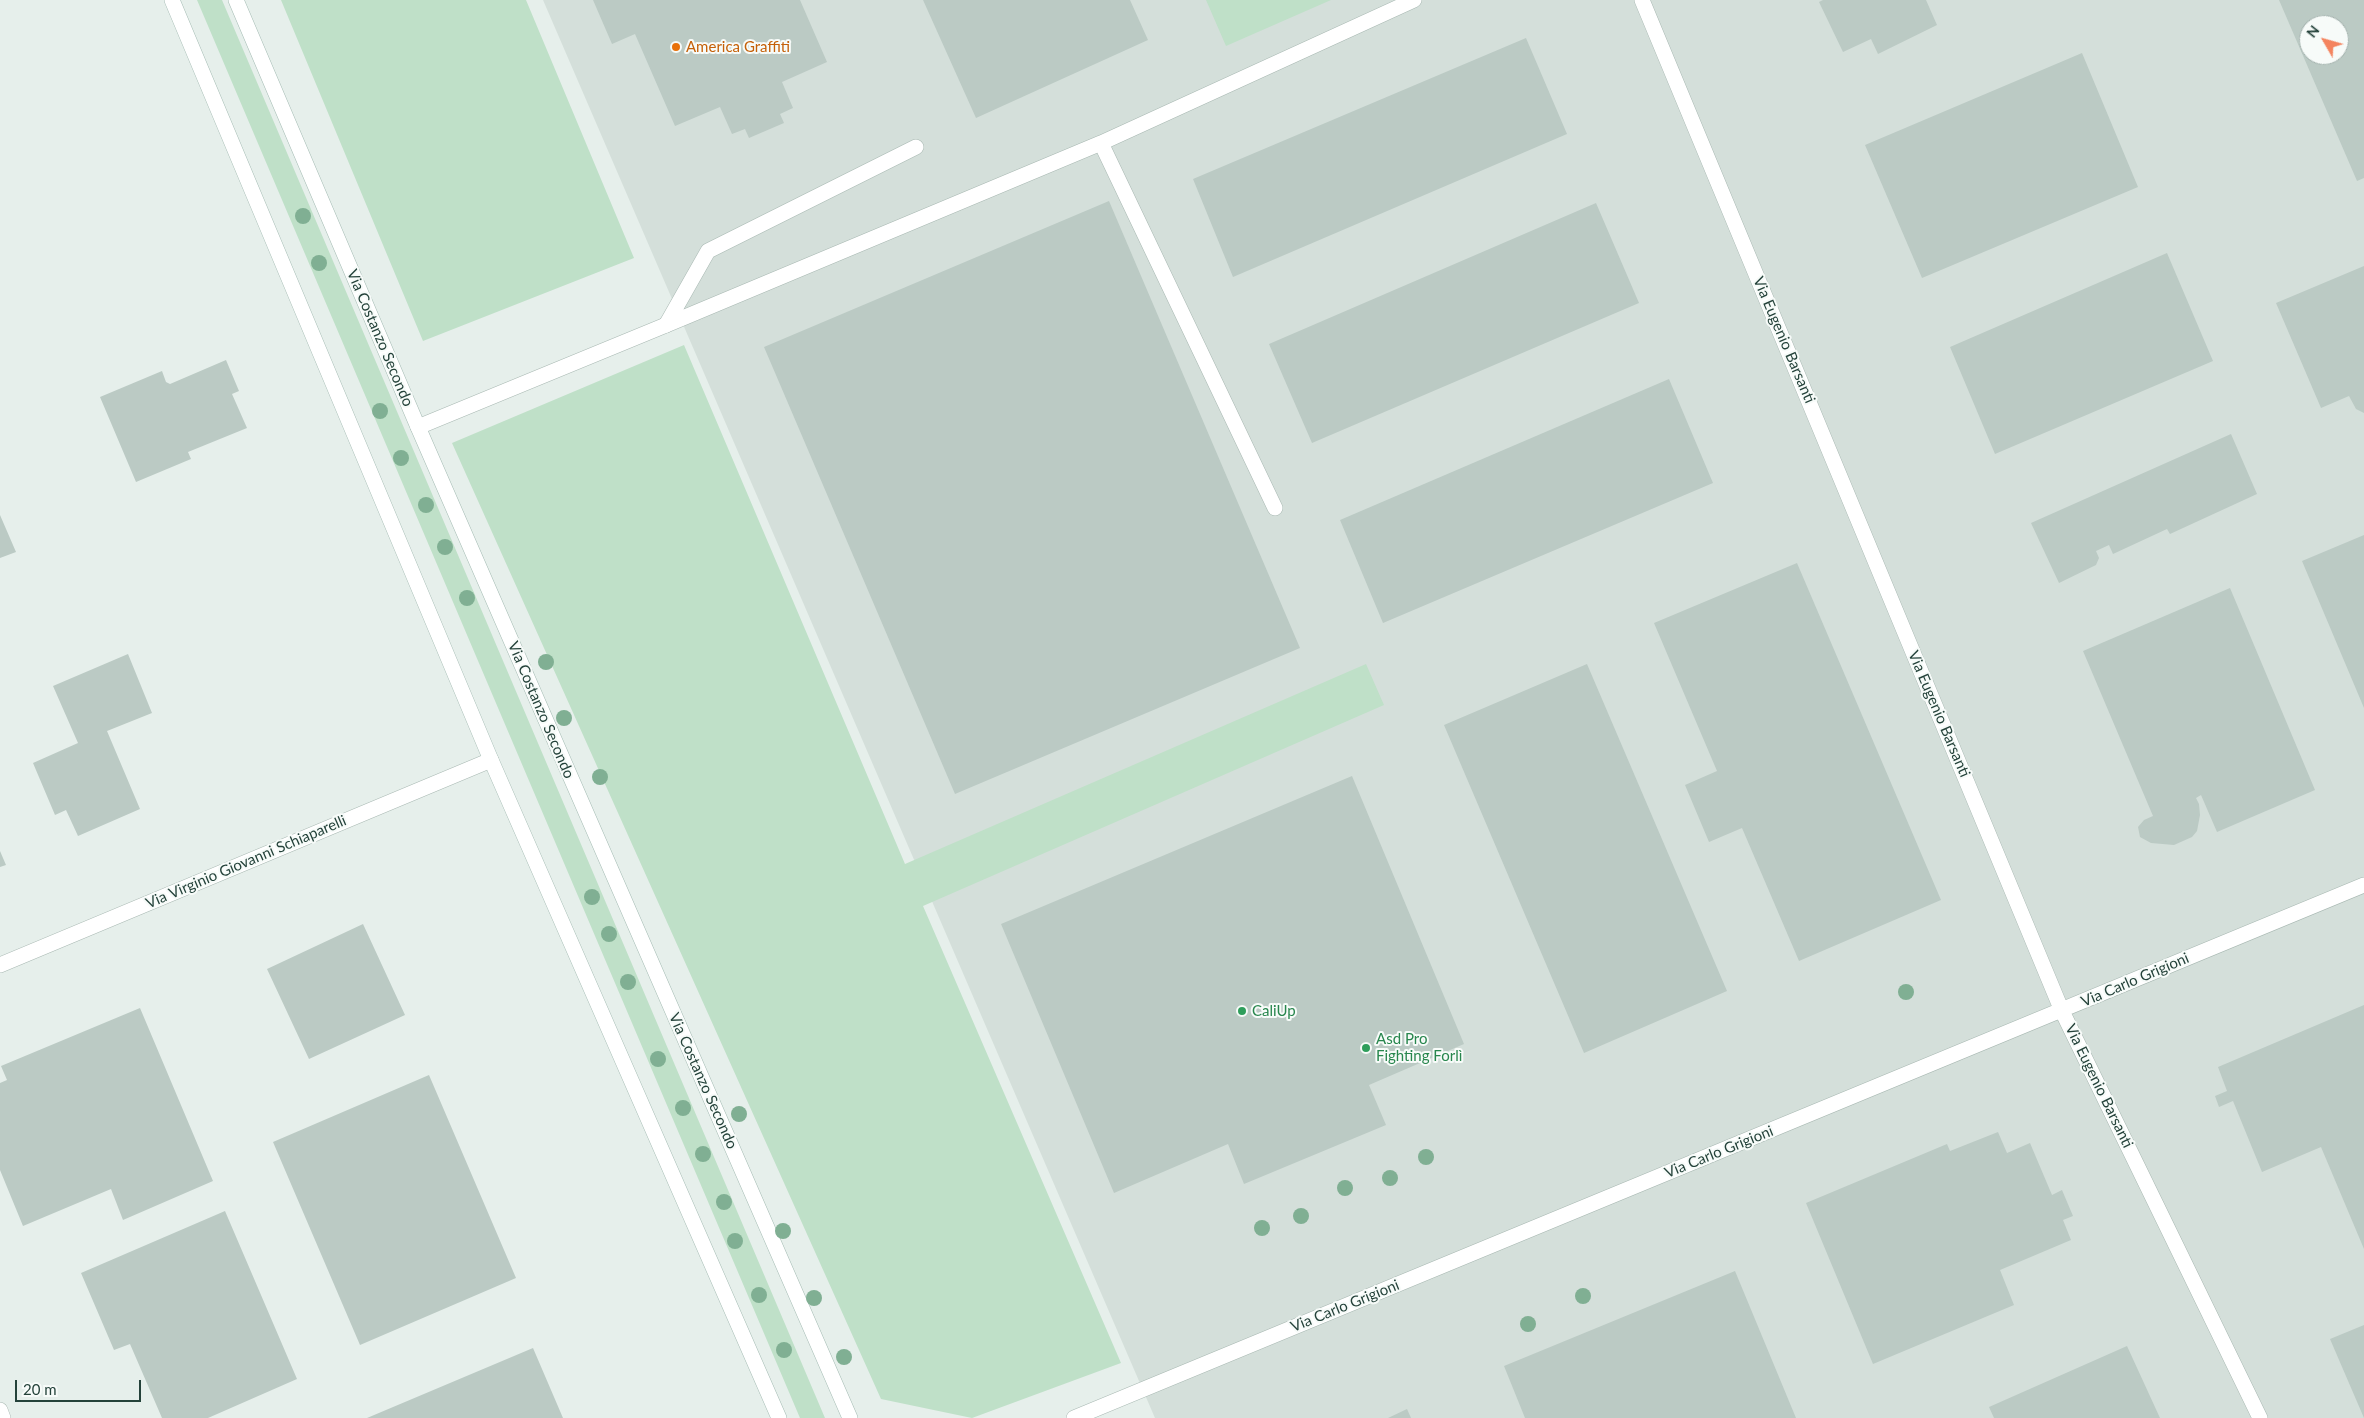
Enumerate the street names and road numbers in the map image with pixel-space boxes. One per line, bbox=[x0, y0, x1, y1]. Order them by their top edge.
street label: Via Costanzo Secondo bbox=[343, 267, 417, 409]
street label: Via Eugenio Barsanti bbox=[1749, 274, 1819, 406]
street label: Via Costanzo Secondo bbox=[504, 639, 578, 781]
street label: Via Eugenio Barsanti bbox=[1904, 648, 1974, 780]
street label: Via Virginio Giovanni Schiaparelli bbox=[143, 811, 349, 913]
street label: Via Carlo Grigioni bbox=[2078, 949, 2192, 1011]
street label: Via Costanzo Secondo bbox=[665, 1010, 741, 1152]
street label: Via Eugenio Barsanti bbox=[2061, 1021, 2137, 1151]
street label: Via Carlo Grigioni bbox=[1662, 1122, 1776, 1182]
street label: Via Carlo Grigioni bbox=[1288, 1276, 1402, 1336]

